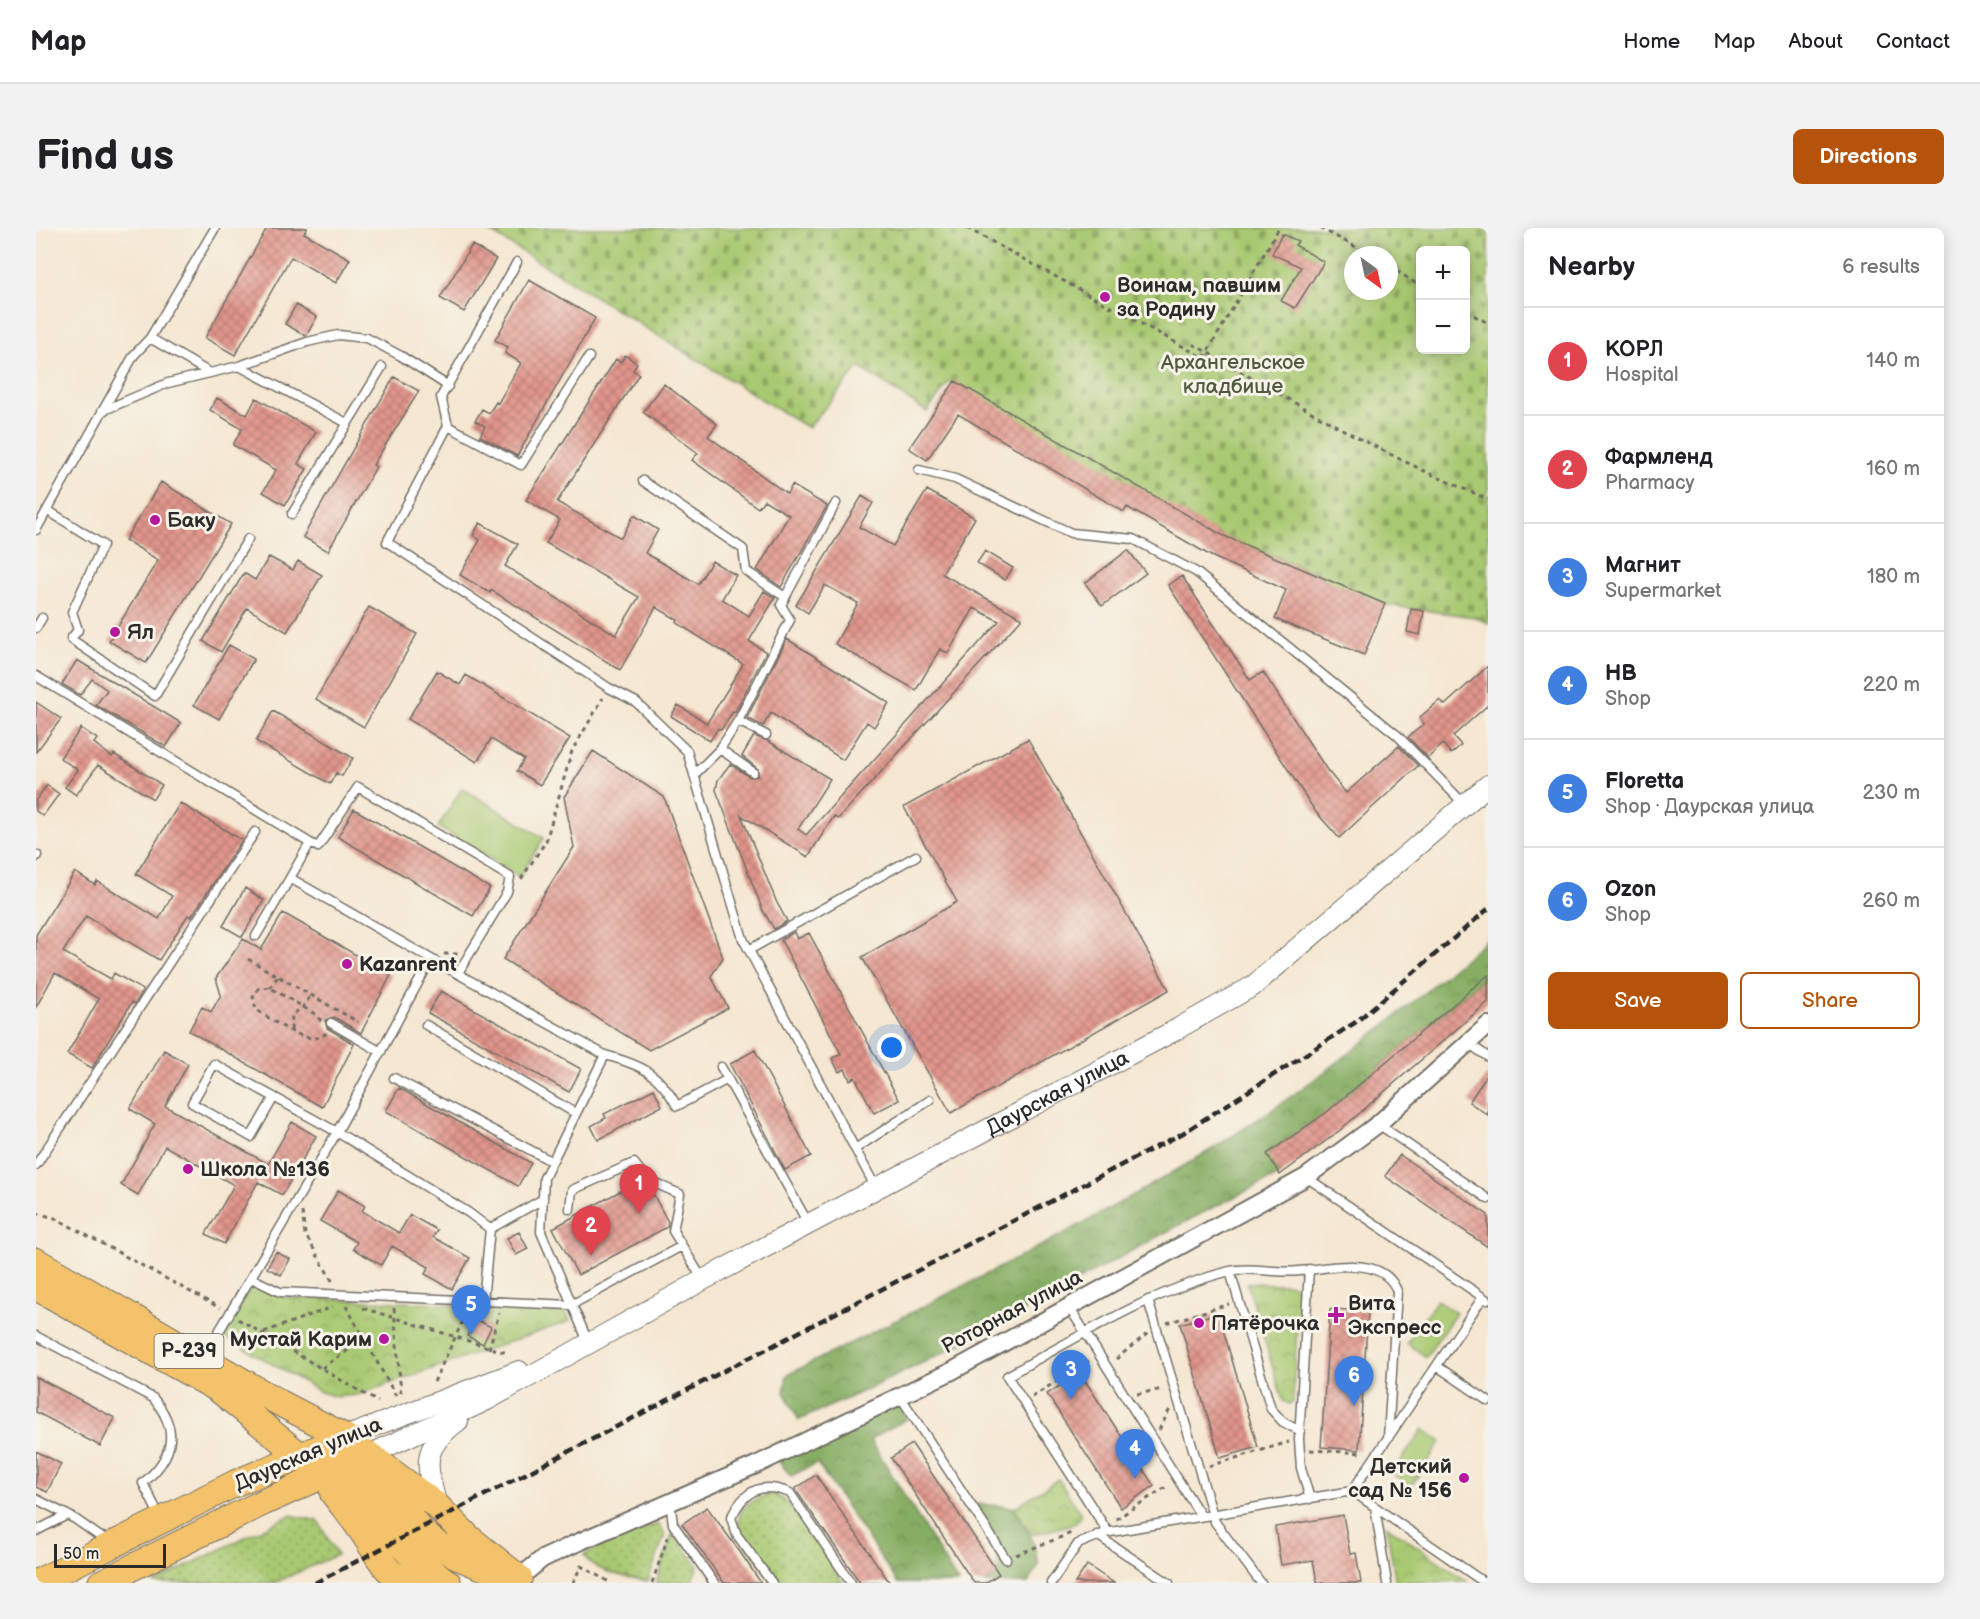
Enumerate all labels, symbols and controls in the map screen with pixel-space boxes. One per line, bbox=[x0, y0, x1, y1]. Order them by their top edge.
text: Map bbox=[30, 25, 86, 58]
text: Home bbox=[1623, 29, 1680, 54]
text: Map bbox=[1713, 29, 1755, 54]
text: About bbox=[1788, 29, 1843, 54]
text: Contact bbox=[1876, 29, 1950, 54]
button: Directions bbox=[1793, 129, 1944, 184]
text: Find us bbox=[36, 131, 174, 182]
north arrow bbox=[1344, 246, 1398, 300]
map controls bbox=[1416, 246, 1470, 354]
button: + bbox=[1416, 246, 1470, 300]
text: Nearby bbox=[1548, 252, 1635, 283]
text: 6 results bbox=[1842, 255, 1920, 279]
place label: Воинам, павшим за Родину bbox=[1117, 273, 1281, 322]
marker: Воинам, павшим за Родину bbox=[1098, 290, 1112, 304]
button: − bbox=[1416, 300, 1470, 354]
text: КОРЛ bbox=[1605, 336, 1664, 363]
text: 1 bbox=[1563, 349, 1572, 373]
text: 140 m bbox=[1866, 349, 1920, 373]
park label: Архангельское кладбище bbox=[1160, 350, 1305, 399]
text: Hospital bbox=[1605, 363, 1678, 387]
text: Фармленд bbox=[1605, 444, 1713, 471]
text: 2 bbox=[1562, 457, 1573, 481]
text: 160 m bbox=[1866, 457, 1920, 481]
text: Pharmacy bbox=[1605, 471, 1695, 495]
place label: Баку bbox=[167, 508, 216, 533]
marker: Баку bbox=[148, 513, 162, 527]
text: Магнит bbox=[1605, 552, 1681, 579]
text: 3 bbox=[1562, 565, 1573, 589]
text: 180 m bbox=[1867, 565, 1920, 589]
text: Supermarket bbox=[1605, 579, 1721, 603]
place label: Ял bbox=[127, 620, 154, 645]
marker: Ял bbox=[108, 625, 122, 639]
text: HB bbox=[1605, 660, 1637, 687]
text: 4 bbox=[1562, 673, 1573, 697]
text: 220 m bbox=[1863, 673, 1920, 697]
text: Shop bbox=[1605, 687, 1651, 711]
text: Floretta bbox=[1605, 768, 1684, 795]
text: 5 bbox=[1562, 781, 1573, 805]
text: 230 m bbox=[1863, 781, 1920, 805]
text: Shop · Даурская улица bbox=[1605, 795, 1814, 819]
text: Ozon bbox=[1605, 876, 1656, 903]
text: 6 bbox=[1561, 889, 1574, 913]
text: 260 m bbox=[1862, 889, 1920, 913]
text: Shop bbox=[1605, 903, 1651, 927]
place label: Kazanrent bbox=[359, 952, 457, 977]
marker: Kazanrent bbox=[340, 957, 354, 971]
button: Save bbox=[1548, 972, 1728, 1029]
button: Share bbox=[1740, 972, 1920, 1029]
your location bbox=[877, 1033, 906, 1062]
street label: Даурская улица bbox=[982, 1044, 1133, 1141]
place label: Школа №136 bbox=[200, 1157, 330, 1182]
marker: Школа №136 bbox=[181, 1162, 195, 1176]
pin: 1 bbox=[620, 1164, 658, 1214]
pin: 2 bbox=[572, 1206, 610, 1256]
street label: Роторная улица bbox=[937, 1264, 1087, 1360]
pin: 5 bbox=[452, 1286, 490, 1335]
place label: Вита Экспресс bbox=[1348, 1291, 1442, 1340]
marker: Вита Экспресс bbox=[1329, 1308, 1343, 1322]
place label: Пятёрочка bbox=[1211, 1311, 1320, 1336]
marker: Пятёрочка bbox=[1192, 1316, 1206, 1330]
place label: Мустай Карим bbox=[229, 1327, 372, 1352]
marker: Мустай Карим bbox=[377, 1332, 391, 1346]
road number: Р-239 bbox=[154, 1334, 224, 1368]
pin: 3 bbox=[1052, 1350, 1090, 1400]
pin: 6 bbox=[1334, 1356, 1374, 1406]
street label: Даурская улица bbox=[230, 1411, 386, 1496]
pin: 4 bbox=[1116, 1430, 1154, 1479]
place label: Детский сад № 156 bbox=[1348, 1454, 1452, 1503]
marker: Детский сад № 156 bbox=[1457, 1471, 1471, 1485]
scale bar bbox=[54, 1541, 166, 1568]
text: 50 m bbox=[63, 1545, 99, 1564]

